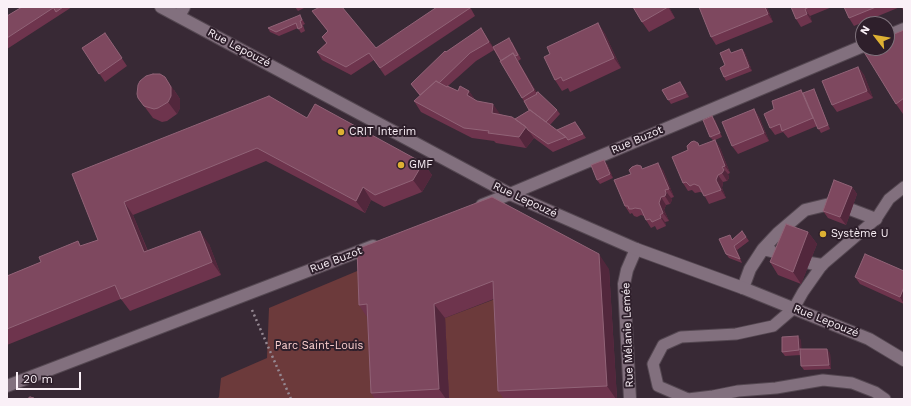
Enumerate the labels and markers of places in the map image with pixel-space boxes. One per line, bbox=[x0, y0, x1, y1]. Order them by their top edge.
place label: CRIT Interim bbox=[349, 125, 416, 139]
marker: CRIT Interim bbox=[336, 127, 346, 137]
place label: GMF bbox=[409, 158, 433, 172]
marker: GMF bbox=[396, 160, 406, 170]
place label: Système U bbox=[831, 227, 888, 241]
marker: Système U bbox=[818, 229, 828, 239]

